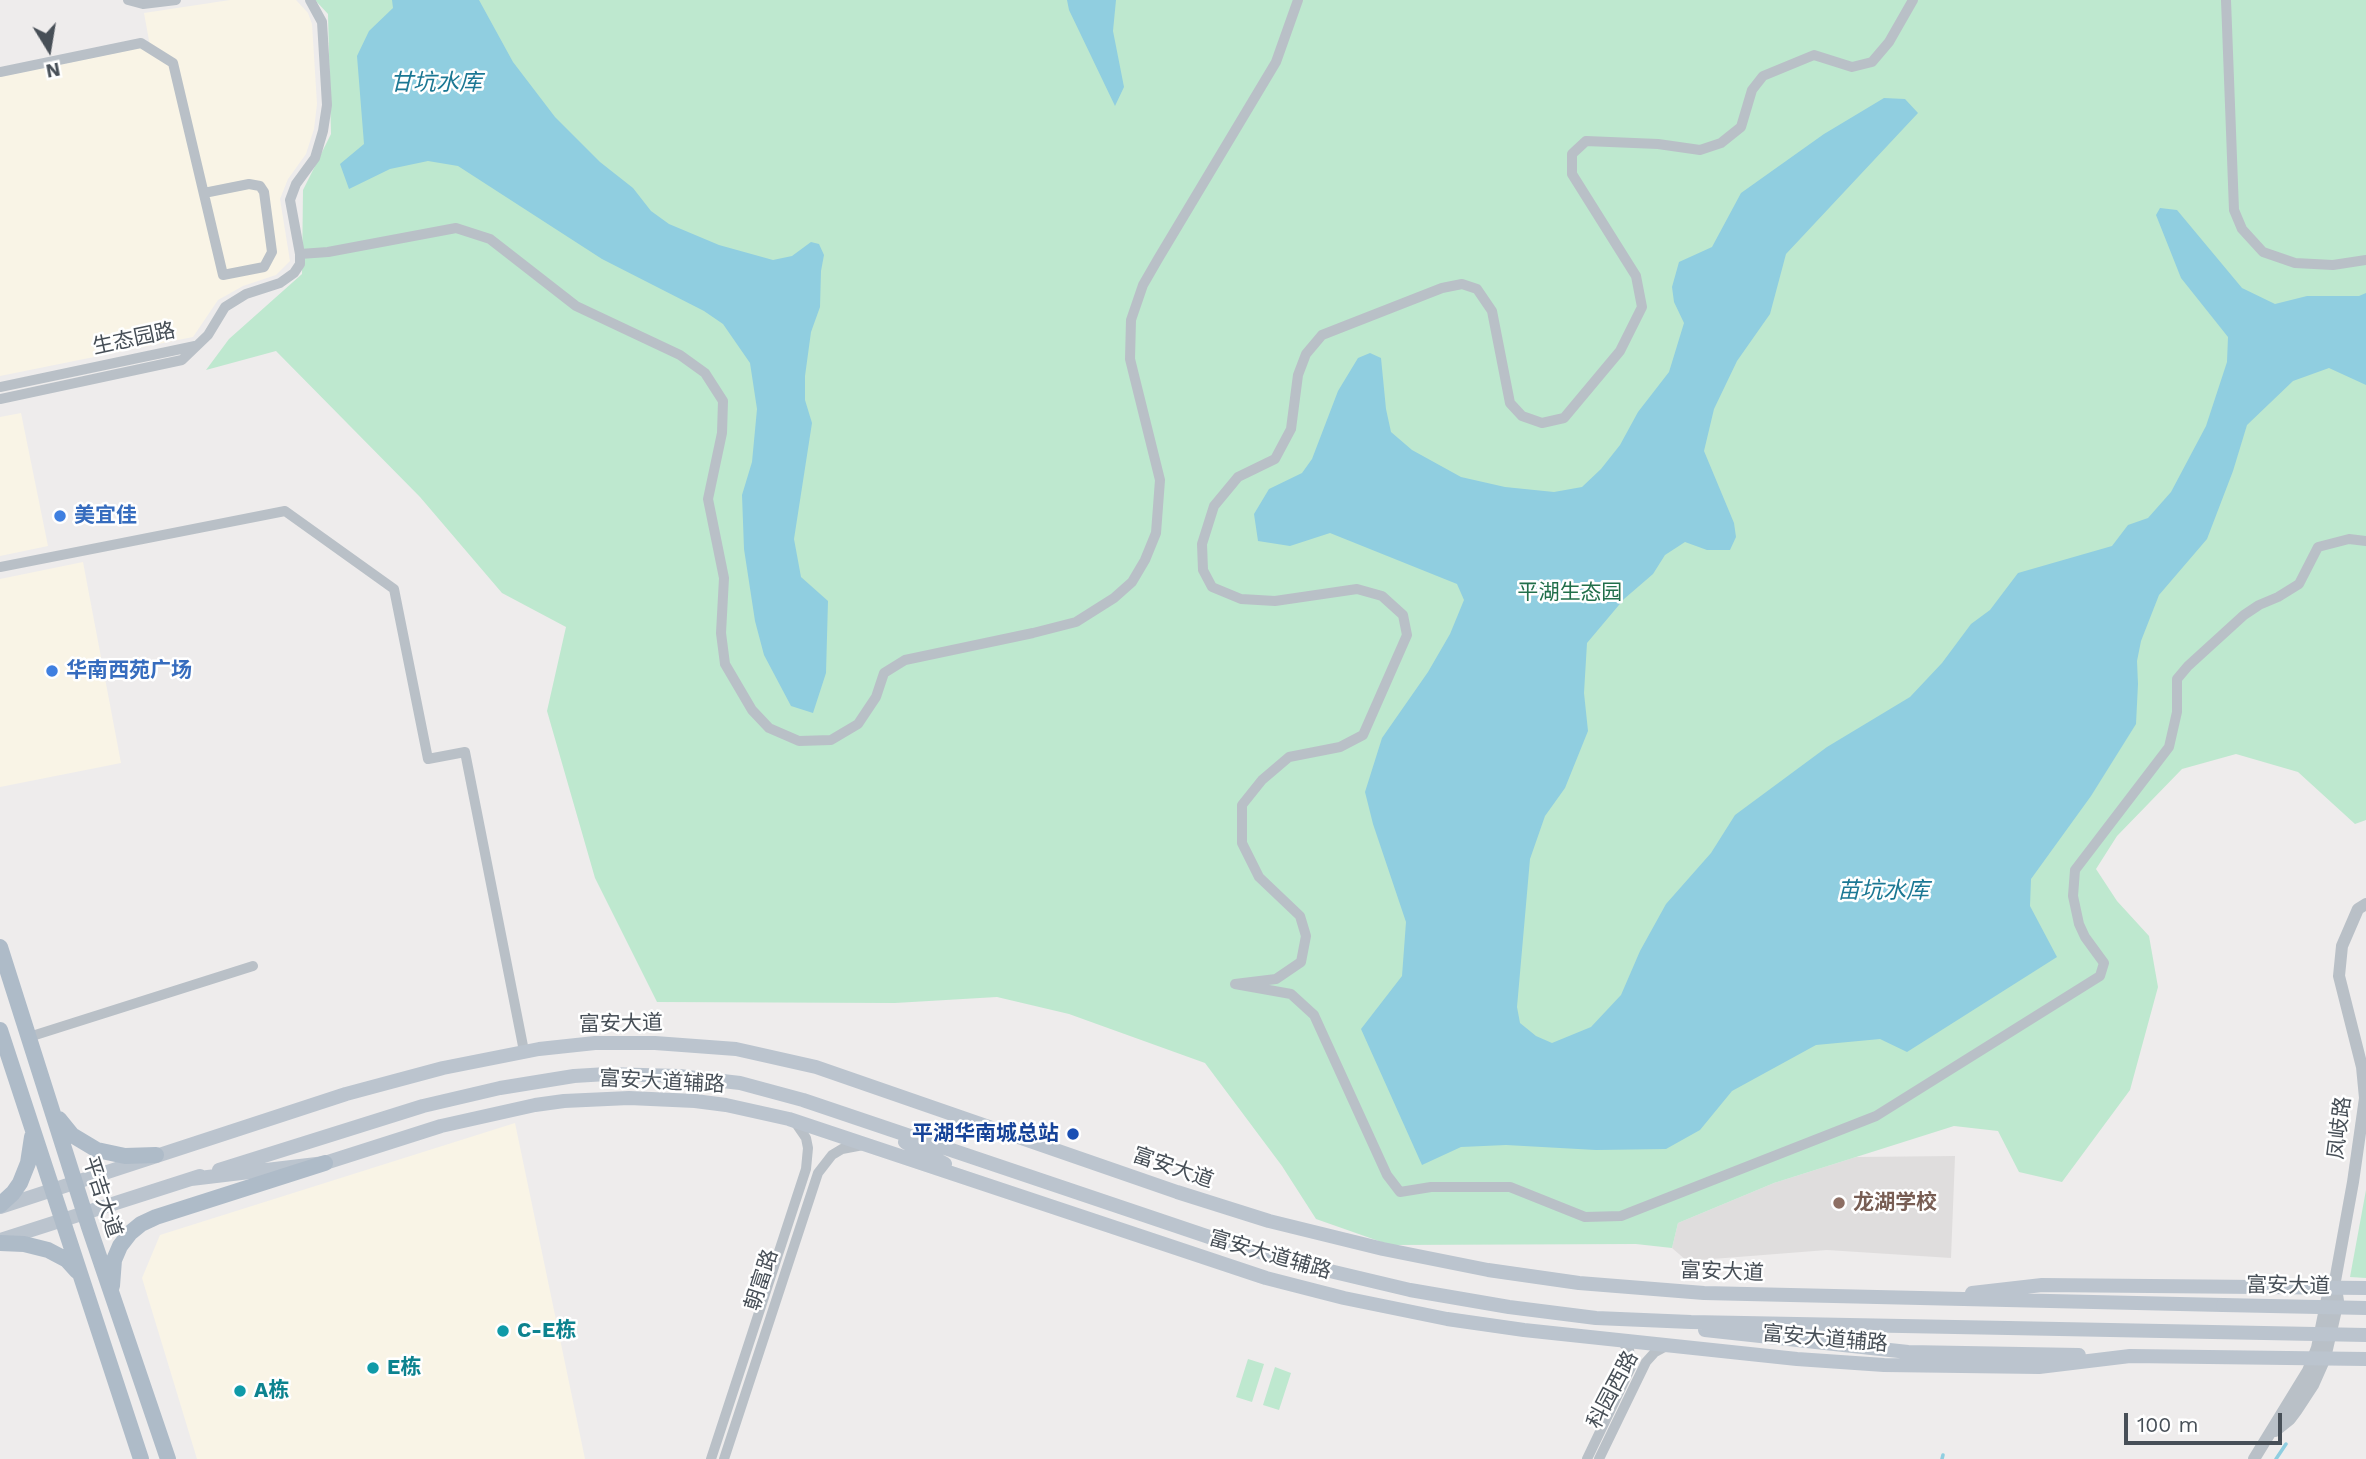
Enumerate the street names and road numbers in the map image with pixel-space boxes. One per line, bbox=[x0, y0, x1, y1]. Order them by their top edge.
street label: 生态园路 bbox=[90, 318, 178, 360]
street label: 富安大道 bbox=[579, 1011, 663, 1037]
street label: 富安大道辅路 bbox=[598, 1066, 726, 1098]
street label: 凤岐路 bbox=[2324, 1095, 2356, 1161]
street label: 富安大道 bbox=[1129, 1142, 1217, 1194]
street label: 平吉大道 bbox=[77, 1153, 127, 1241]
street label: 富安大道辅路 bbox=[1206, 1226, 1334, 1284]
street label: 朝富路 bbox=[740, 1246, 784, 1314]
street label: 富安大道 bbox=[1680, 1258, 1764, 1286]
street label: 富安大道 bbox=[2246, 1273, 2330, 1299]
street label: 富安大道辅路 bbox=[1761, 1321, 1889, 1357]
street label: 科园西路 bbox=[1582, 1347, 1644, 1433]

